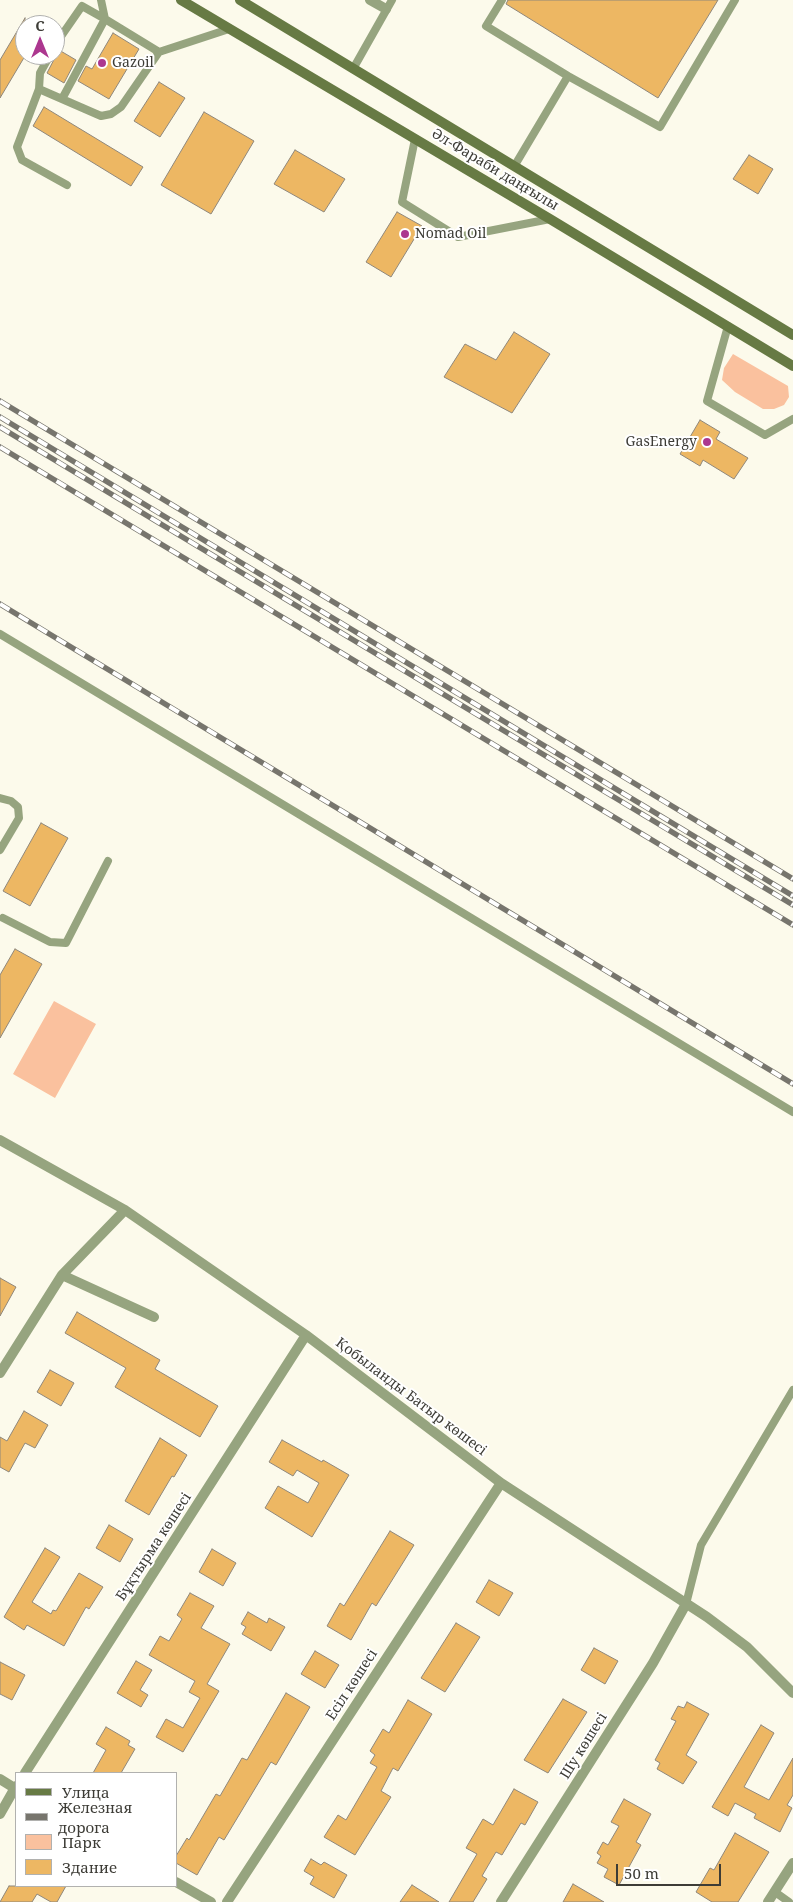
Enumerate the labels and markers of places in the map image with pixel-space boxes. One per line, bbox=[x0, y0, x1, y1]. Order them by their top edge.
place label: Gazoil bbox=[112, 55, 154, 71]
marker: Gazoil bbox=[96, 57, 108, 69]
place label: Nomad Oil bbox=[415, 226, 486, 242]
marker: Nomad Oil bbox=[399, 228, 411, 240]
place label: GasEnergy bbox=[626, 434, 697, 450]
marker: GasEnergy bbox=[701, 436, 713, 448]

